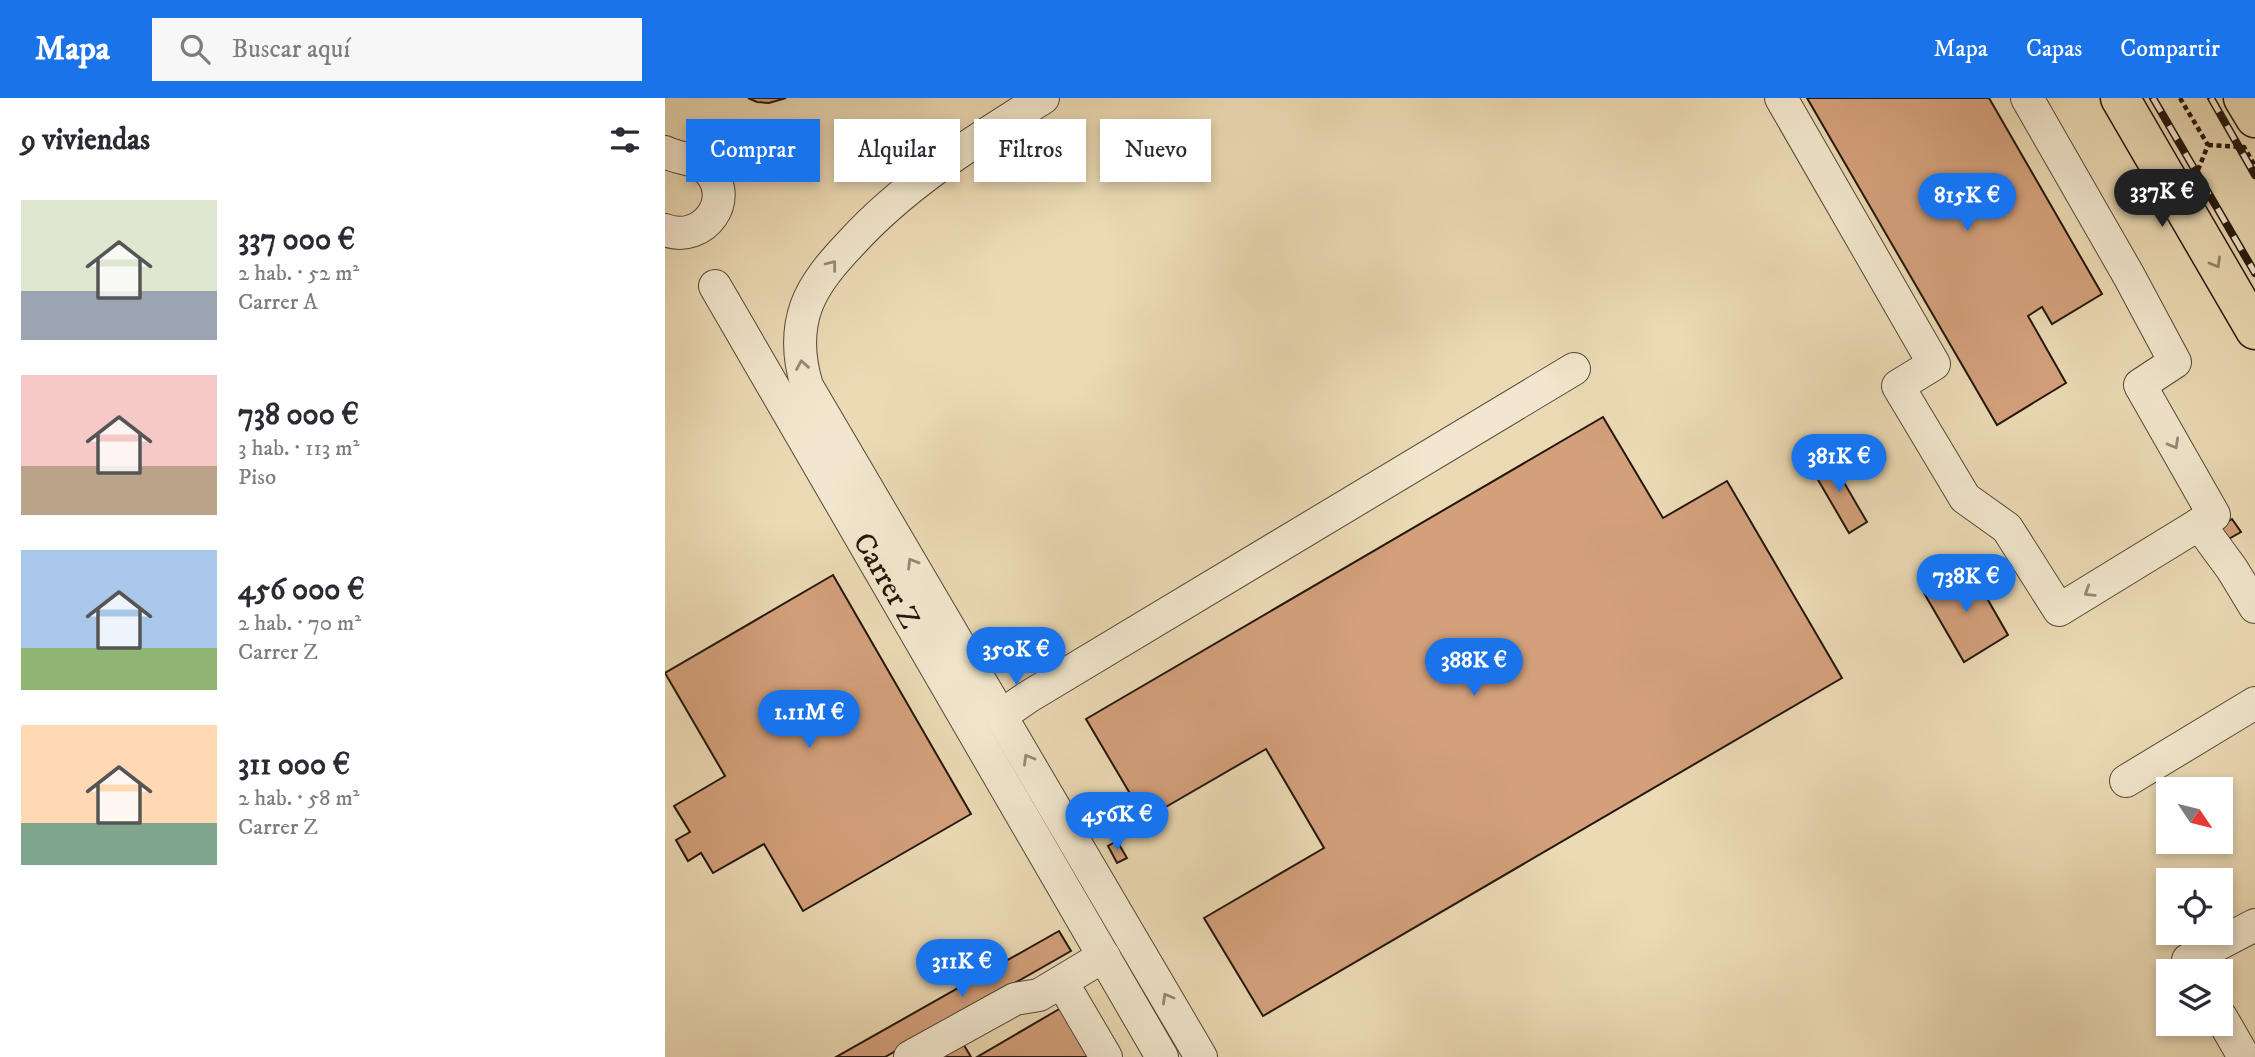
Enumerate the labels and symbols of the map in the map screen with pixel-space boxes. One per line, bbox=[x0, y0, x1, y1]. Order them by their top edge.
pin: 337K € bbox=[2105, 170, 2219, 229]
pin: 815K € bbox=[1910, 174, 2024, 233]
one-way arrow bbox=[2208, 256, 2221, 269]
one-way arrow bbox=[823, 260, 836, 273]
one-way arrow bbox=[796, 359, 811, 371]
pin: 381K € bbox=[1782, 434, 1896, 494]
one-way arrow bbox=[2166, 437, 2179, 449]
street label: Carrer Z bbox=[844, 527, 928, 635]
pin: 738K € bbox=[1909, 554, 2023, 614]
one-way arrow bbox=[907, 557, 920, 570]
one-way arrow bbox=[2084, 583, 2097, 596]
pin: 350K € bbox=[959, 628, 1073, 687]
pin: 388K € bbox=[1417, 638, 1531, 698]
pin: 1.11M € bbox=[744, 690, 874, 750]
one-way arrow bbox=[1023, 753, 1036, 766]
north arrow bbox=[2156, 777, 2233, 854]
pin: 456K € bbox=[1060, 792, 1174, 852]
pin: 311K € bbox=[905, 940, 1019, 999]
one-way arrow bbox=[1162, 993, 1175, 1006]

